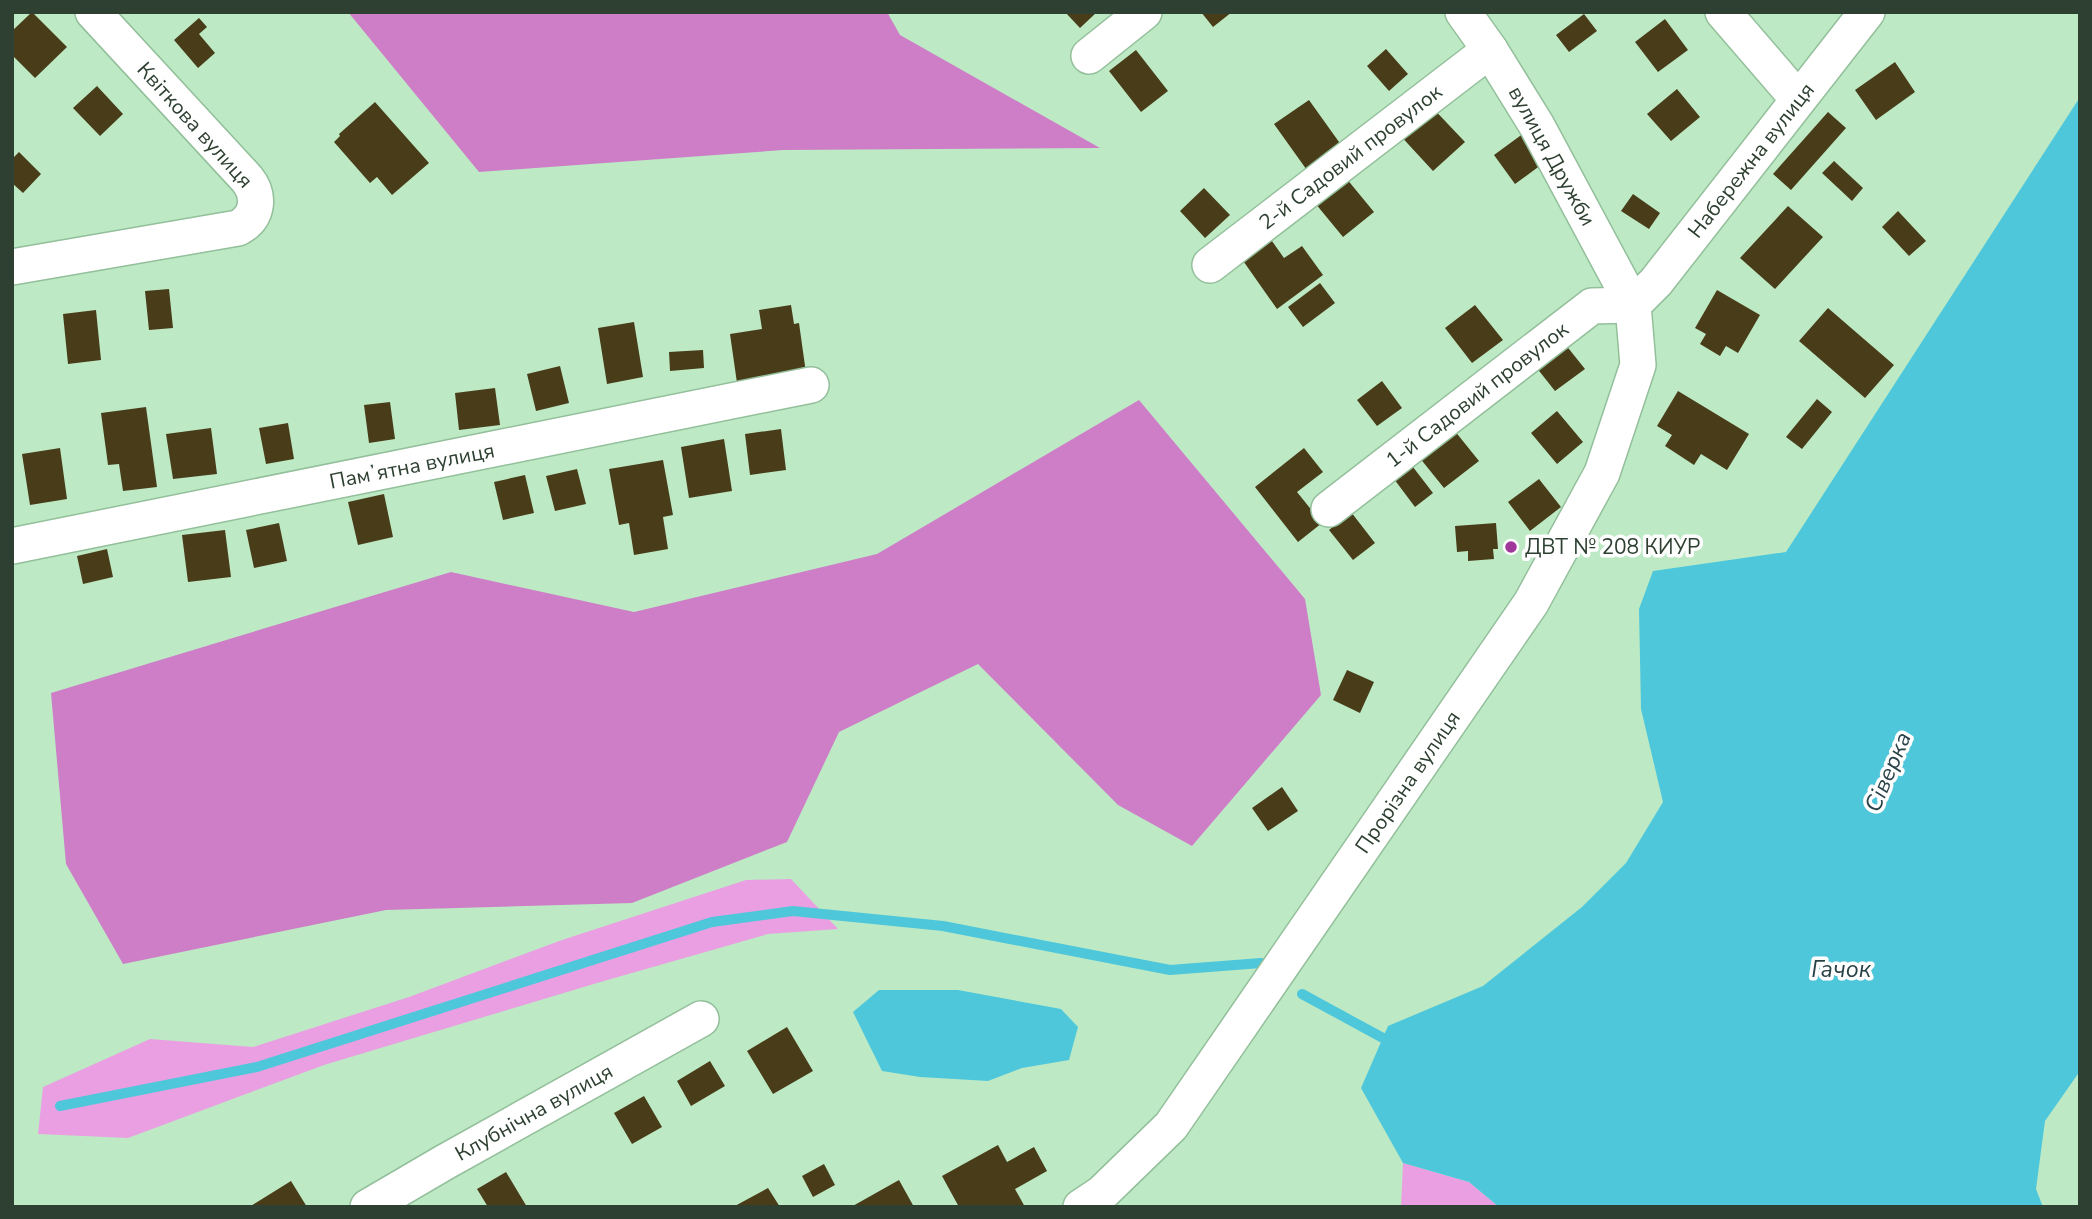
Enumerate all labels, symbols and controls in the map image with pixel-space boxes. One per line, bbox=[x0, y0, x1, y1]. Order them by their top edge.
street label: Квіткова вулиця bbox=[131, 56, 259, 194]
street label: 2-й Садовий провулок bbox=[1253, 77, 1448, 236]
street label: Набережна вулиця bbox=[1682, 77, 1821, 244]
street label: вулиця Дружби bbox=[1502, 81, 1602, 231]
street label: 1-й Садовий провулок bbox=[1380, 315, 1575, 474]
street label: Памʼятна вулиця bbox=[327, 436, 497, 496]
place label: ДВТ № 208 КИУР bbox=[1525, 533, 1700, 561]
marker: ДВТ № 208 КИУР bbox=[1503, 539, 1519, 555]
street label: Прорізна вулиця bbox=[1349, 705, 1467, 859]
water label: Сіверка bbox=[1857, 727, 1919, 817]
water label: Гачок bbox=[1811, 954, 1872, 985]
street label: Клубнічна вулиця bbox=[450, 1057, 618, 1168]

